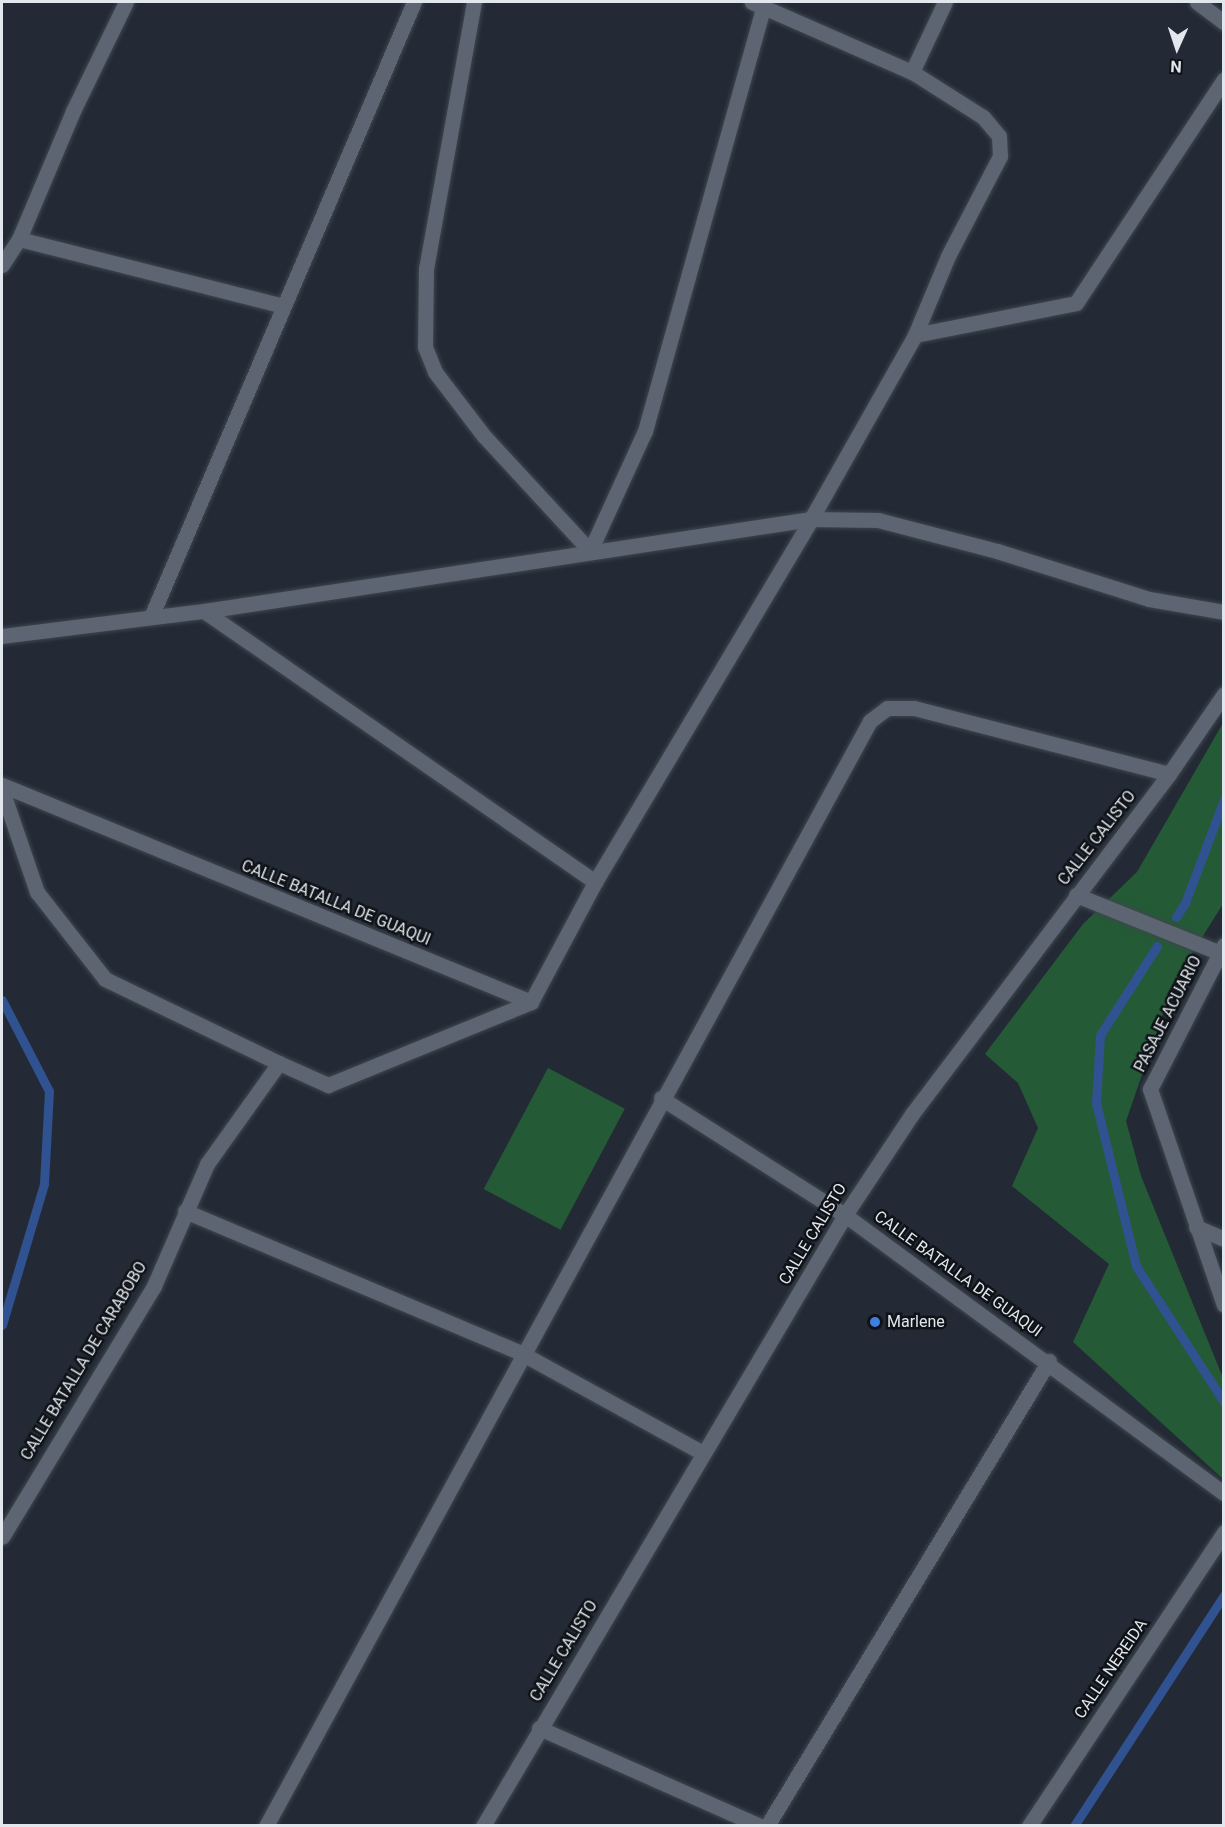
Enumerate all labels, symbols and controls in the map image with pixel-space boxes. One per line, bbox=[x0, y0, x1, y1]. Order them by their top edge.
north arrow bbox=[1147, 18, 1207, 78]
text: N bbox=[1170, 57, 1182, 76]
street label: CALLE CALISTO bbox=[1054, 787, 1140, 889]
street label: CALLE BATALLA DE GUAQUI bbox=[239, 856, 433, 950]
street label: PASAJE ACUARIO bbox=[1130, 953, 1206, 1075]
street label: CALLE CALISTO bbox=[775, 1180, 851, 1288]
street label: CALLE BATALLA DE GUAQUI bbox=[870, 1207, 1046, 1341]
street label: CALLE BATALLA DE CARABOBO bbox=[17, 1258, 151, 1464]
place label: Marlene bbox=[887, 1312, 945, 1332]
marker: Marlene bbox=[868, 1315, 882, 1329]
street label: CALLE CALISTO bbox=[526, 1597, 602, 1705]
street label: CALLE NEREIDA bbox=[1071, 1616, 1151, 1722]

